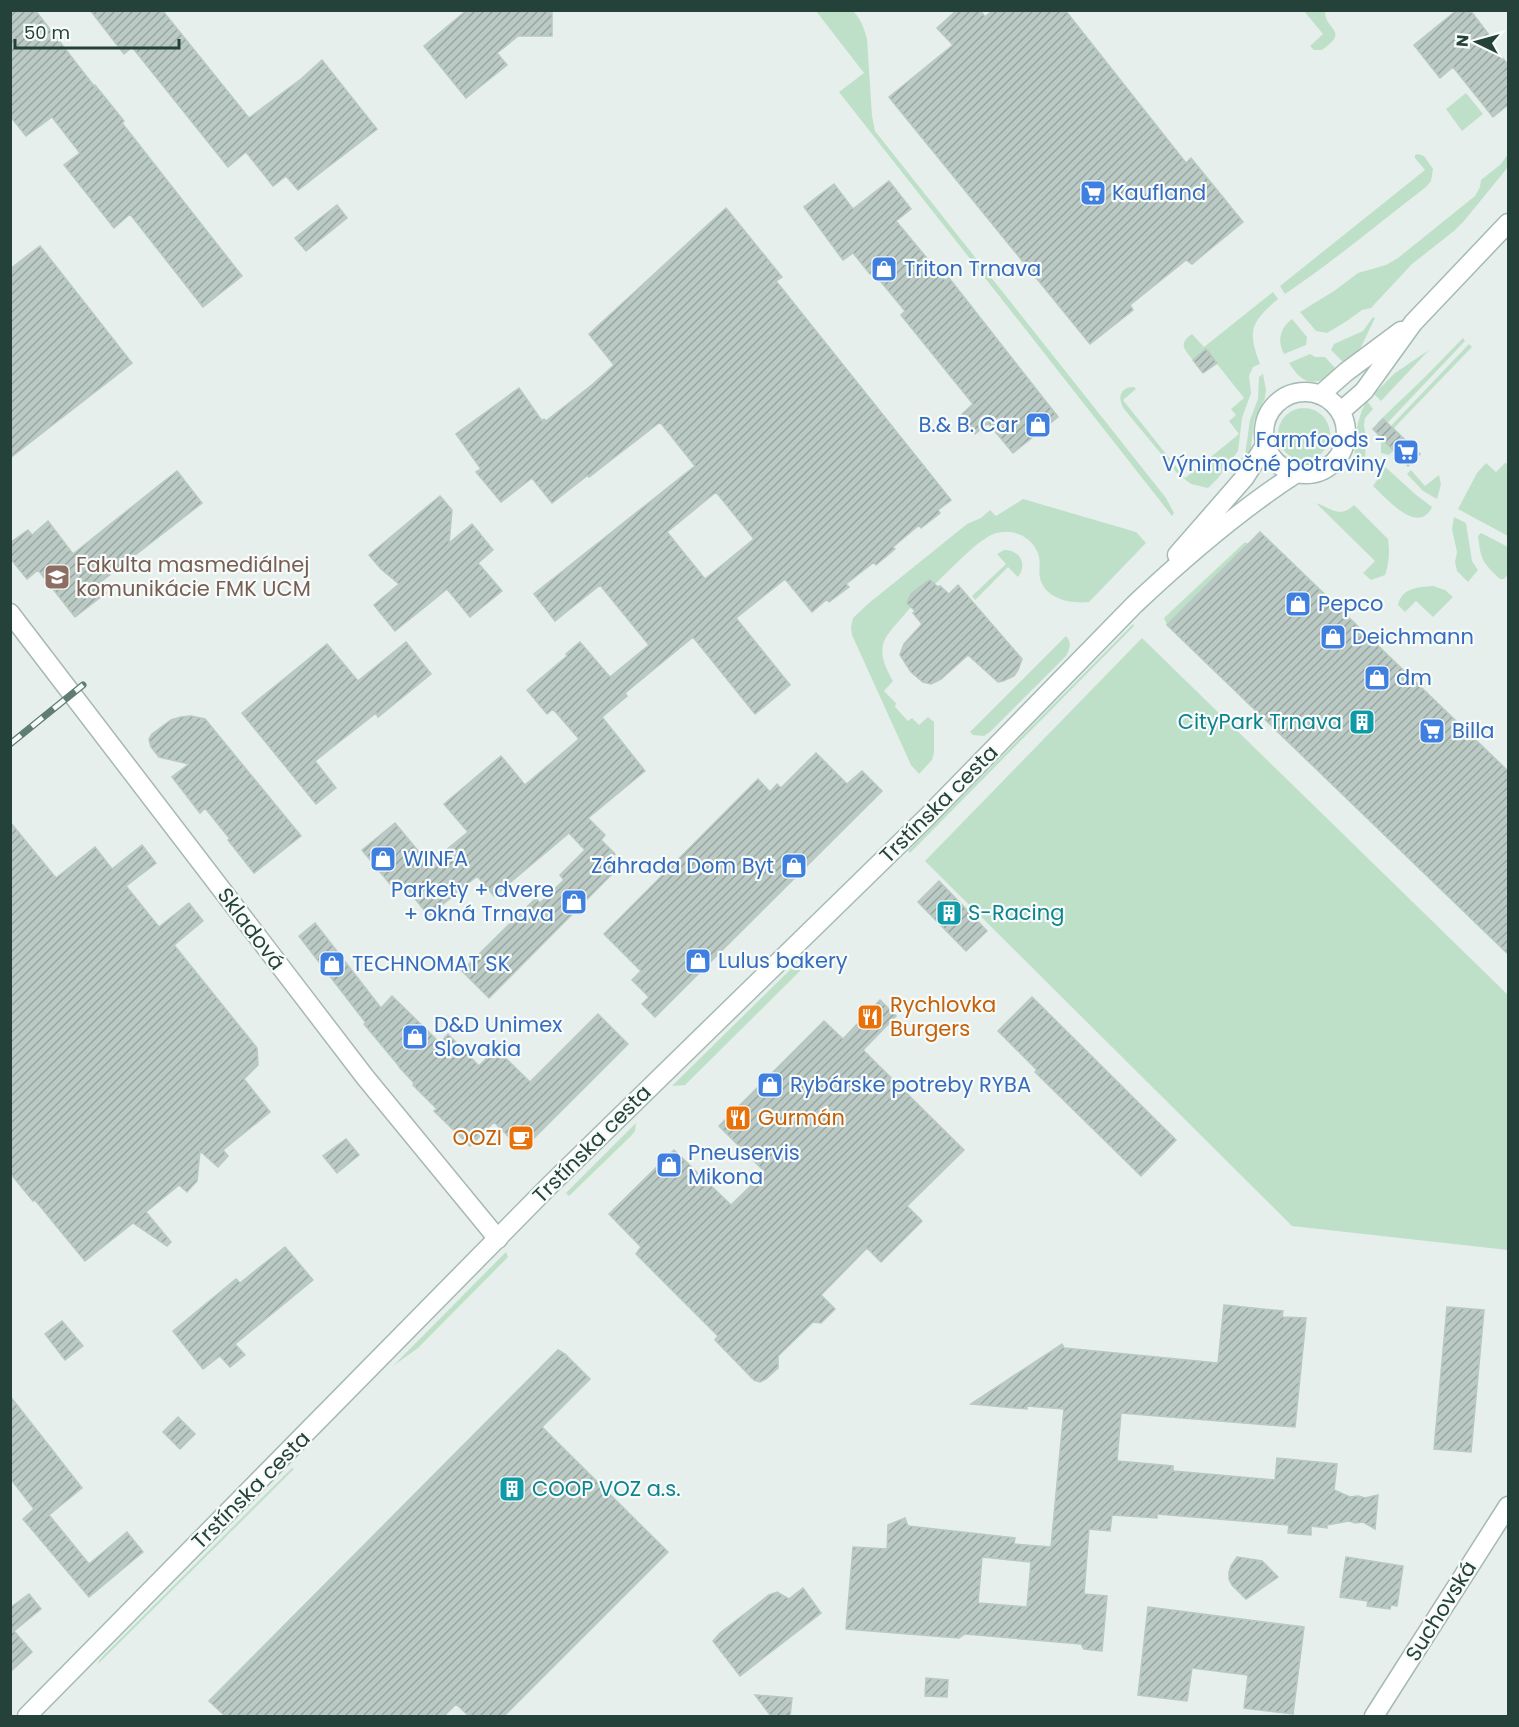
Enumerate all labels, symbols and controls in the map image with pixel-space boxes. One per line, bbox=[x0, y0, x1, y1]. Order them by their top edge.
scale bar bbox=[15, 12, 178, 50]
north arrow bbox=[1447, 12, 1507, 72]
text: 50 m bbox=[24, 20, 70, 45]
text: N bbox=[1451, 34, 1475, 48]
supermarket icon: Kaufland bbox=[1078, 178, 1108, 208]
place label: Kaufland bbox=[1112, 178, 1206, 207]
shop icon: Triton Trnava bbox=[869, 254, 899, 284]
place label: Triton Trnava bbox=[904, 254, 1041, 283]
place label: B.& B. Car bbox=[918, 410, 1018, 439]
shop icon: B.& B. Car bbox=[1023, 410, 1053, 440]
place label: Farmfoods - Výnimočné potraviny bbox=[1162, 425, 1386, 478]
supermarket icon: Farmfoods - Výnimočné potraviny bbox=[1391, 437, 1421, 467]
place label: Fakulta masmediálnej komunikácie FMK UCM bbox=[76, 550, 311, 603]
school or university icon: Fakulta masmediálnej komunikácie FMK UCM bbox=[42, 562, 72, 592]
shop icon: Pepco bbox=[1283, 589, 1313, 619]
place label: Pepco bbox=[1318, 589, 1384, 618]
shop icon: Deichmann bbox=[1318, 622, 1348, 652]
place label: Deichmann bbox=[1352, 622, 1474, 651]
shop icon: dm bbox=[1362, 663, 1392, 693]
place label: dm bbox=[1396, 663, 1432, 692]
place label: CityPark Trnava bbox=[1178, 707, 1342, 736]
building icon: CityPark Trnava bbox=[1347, 707, 1377, 737]
supermarket icon: Billa bbox=[1417, 716, 1447, 746]
place label: Billa bbox=[1452, 716, 1495, 745]
street label: Trstínska cesta bbox=[873, 738, 1004, 869]
shop icon: WINFA bbox=[368, 844, 398, 874]
place label: WINFA bbox=[403, 844, 468, 873]
place label: Záhrada Dom Byt bbox=[591, 851, 774, 880]
shop icon: Záhrada Dom Byt bbox=[779, 851, 809, 881]
place label: Parkety + dvere + okná Trnava bbox=[391, 875, 554, 928]
street label: Skladová bbox=[211, 882, 292, 976]
shop icon: Parkety + dvere + okná Trnava bbox=[559, 887, 589, 917]
building icon: S-Racing bbox=[934, 898, 964, 928]
place label: S-Racing bbox=[968, 898, 1064, 927]
shop icon: Lulus bakery bbox=[683, 946, 713, 976]
place label: Lulus bakery bbox=[718, 946, 848, 975]
shop icon: TECHNOMAT SK bbox=[317, 949, 347, 979]
place label: TECHNOMAT SK bbox=[352, 949, 511, 978]
place label: Rychlovka Burgers bbox=[890, 990, 996, 1043]
restaurant icon: Rychlovka Burgers bbox=[855, 1002, 885, 1032]
place label: D&D Unimex Slovakia bbox=[434, 1010, 562, 1063]
shop icon: D&D Unimex Slovakia bbox=[400, 1022, 430, 1052]
shop icon: Rybárske potreby RYBA bbox=[755, 1070, 785, 1100]
place label: Rybárske potreby RYBA bbox=[790, 1070, 1031, 1099]
street label: Trstínska cesta bbox=[526, 1078, 657, 1209]
restaurant icon: Gurmán bbox=[723, 1103, 753, 1133]
place label: Gurmán bbox=[758, 1103, 845, 1132]
place label: OOZI bbox=[452, 1123, 502, 1152]
cafe icon: OOZI bbox=[506, 1123, 536, 1153]
place label: Pneuservis Mikona bbox=[688, 1138, 800, 1191]
shop icon: Pneuservis Mikona bbox=[654, 1150, 684, 1180]
street label: Trstínska cesta bbox=[185, 1424, 316, 1555]
building icon: COOP VOZ a.s. bbox=[497, 1474, 527, 1504]
place label: COOP VOZ a.s. bbox=[532, 1474, 681, 1503]
street label: Suchovská bbox=[1398, 1555, 1483, 1666]

